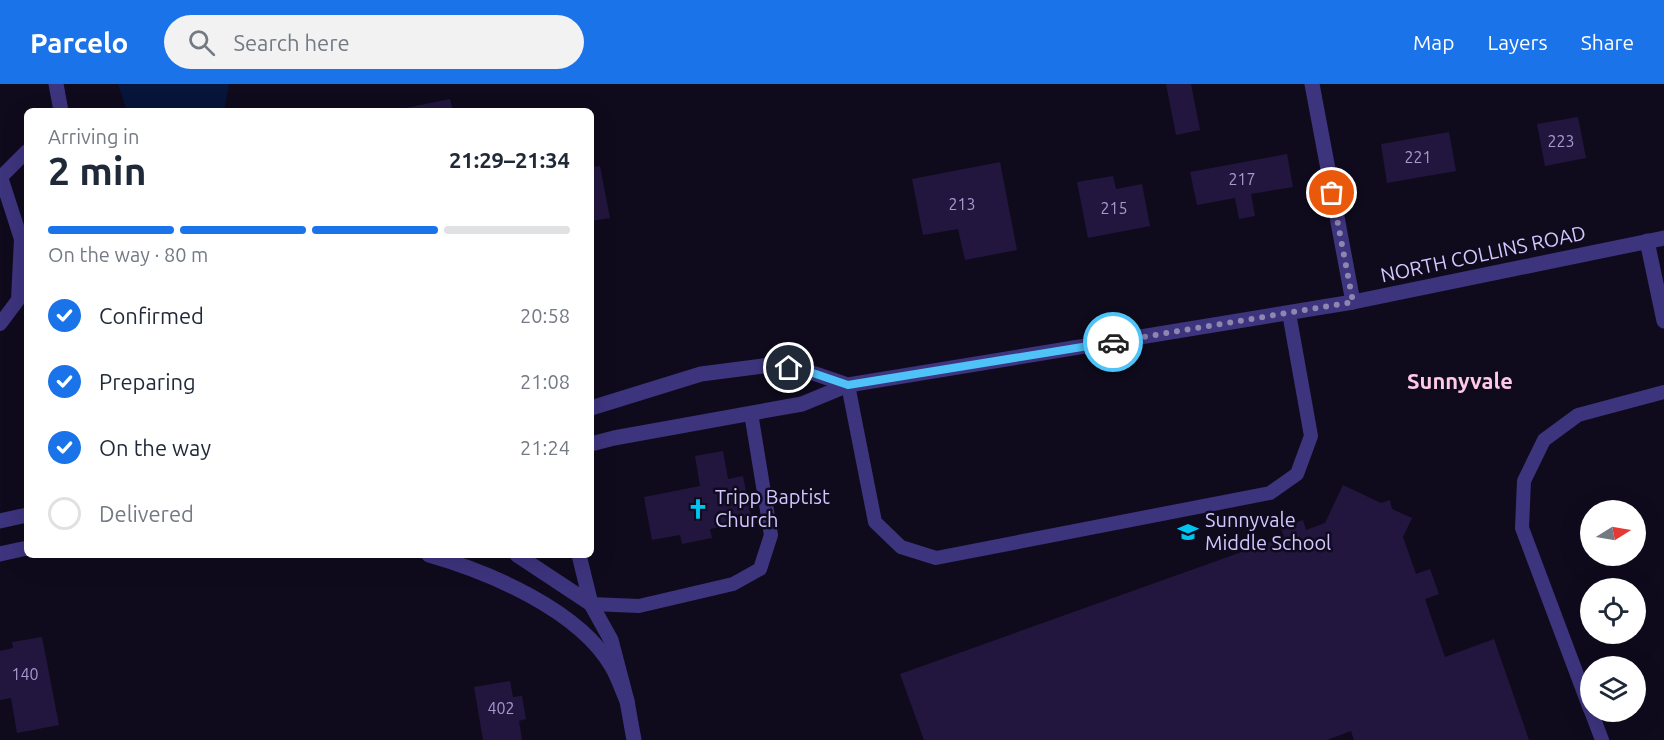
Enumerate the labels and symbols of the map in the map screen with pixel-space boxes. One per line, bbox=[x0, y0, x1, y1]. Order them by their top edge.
house number: 223 bbox=[1547, 132, 1575, 150]
house number: 221 bbox=[1404, 148, 1432, 166]
pin bbox=[1306, 167, 1357, 218]
house number: 217 bbox=[1228, 170, 1256, 188]
house number: 213 bbox=[948, 195, 976, 213]
house number: 215 bbox=[1100, 199, 1128, 217]
street label: NORTH COLLINS ROAD bbox=[1378, 221, 1588, 287]
courier bbox=[1083, 312, 1143, 372]
pin bbox=[763, 342, 814, 393]
district label: Sunnyvale bbox=[1407, 368, 1513, 393]
place label: Tripp Baptist Church bbox=[715, 485, 830, 531]
church icon: Tripp Baptist Church bbox=[686, 497, 710, 521]
north arrow bbox=[1580, 500, 1646, 566]
place label: Sunnyvale Middle School bbox=[1205, 508, 1331, 554]
school or university icon: Sunnyvale Middle School bbox=[1176, 520, 1200, 544]
house number: 140 bbox=[11, 665, 39, 683]
house number: 402 bbox=[487, 699, 515, 717]

